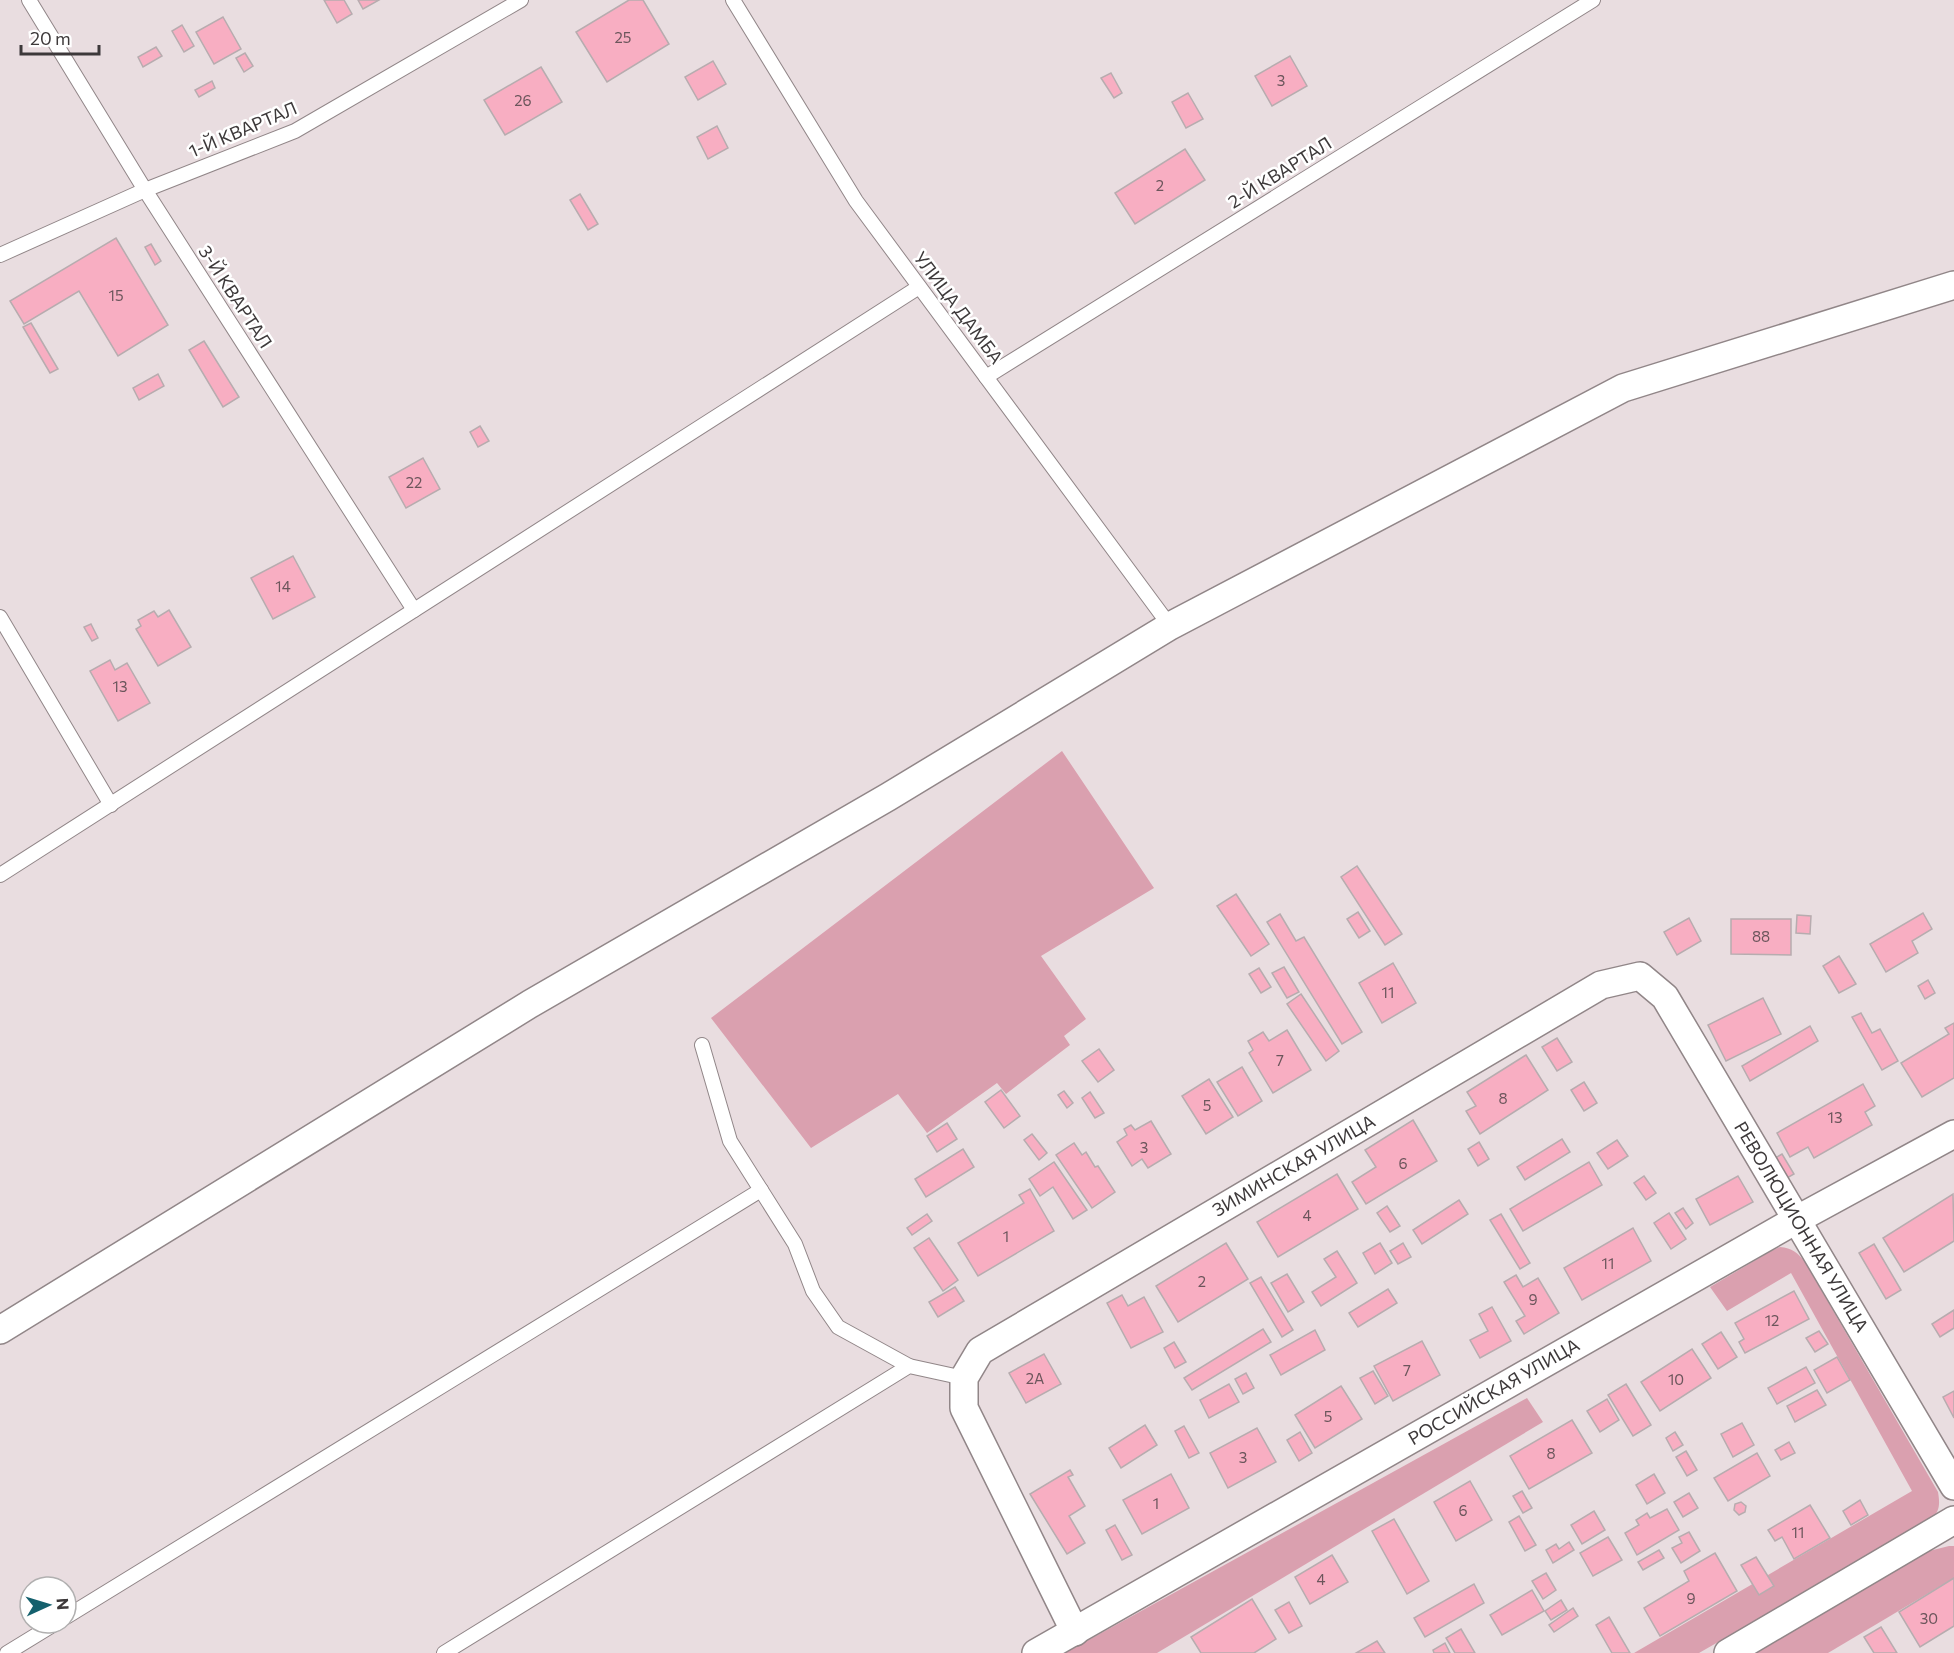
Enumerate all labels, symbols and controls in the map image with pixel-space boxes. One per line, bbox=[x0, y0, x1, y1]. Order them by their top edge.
scale bar bbox=[21, 18, 99, 56]
text: 20 m bbox=[30, 27, 71, 49]
house number: 25 bbox=[615, 28, 631, 46]
house number: 3 bbox=[1277, 71, 1285, 89]
house number: 26 bbox=[514, 91, 532, 109]
street label: 1-Й КВАРТАЛ bbox=[185, 96, 300, 162]
street label: 2-Й КВАРТАЛ bbox=[1224, 132, 1335, 213]
house number: 2 bbox=[1156, 176, 1164, 194]
street label: 3-Й КВАРТАЛ bbox=[194, 241, 277, 352]
street label: УЛИЦА ДАМБА bbox=[909, 247, 1008, 368]
house number: 15 bbox=[108, 286, 124, 304]
house number: 22 bbox=[406, 473, 422, 491]
house number: 14 bbox=[275, 577, 291, 595]
house number: 13 bbox=[113, 677, 127, 695]
house number: 88 bbox=[1752, 927, 1770, 945]
house number: 11 bbox=[1382, 983, 1394, 1001]
house number: 7 bbox=[1276, 1051, 1284, 1069]
house number: 8 bbox=[1498, 1089, 1508, 1107]
house number: 5 bbox=[1203, 1096, 1211, 1114]
house number: 13 bbox=[1828, 1108, 1842, 1126]
street label: ЗИМИНСКАЯ УЛИЦА bbox=[1208, 1110, 1379, 1221]
street label: РЕВОЛЮЦИОННАЯ УЛИЦА bbox=[1730, 1117, 1874, 1336]
house number: 3 bbox=[1140, 1138, 1148, 1156]
house number: 6 bbox=[1398, 1154, 1408, 1172]
house number: 4 bbox=[1303, 1206, 1312, 1224]
house number: 1 bbox=[1003, 1227, 1009, 1245]
house number: 11 bbox=[1602, 1254, 1614, 1272]
house number: 2 bbox=[1198, 1272, 1206, 1290]
house number: 9 bbox=[1528, 1290, 1538, 1308]
house number: 12 bbox=[1765, 1311, 1779, 1329]
street label: РОССИЙСКАЯ УЛИЦА bbox=[1404, 1333, 1583, 1449]
house number: 7 bbox=[1403, 1361, 1411, 1379]
house number: 2А bbox=[1026, 1369, 1044, 1387]
house number: 10 bbox=[1668, 1370, 1684, 1388]
house number: 5 bbox=[1324, 1407, 1332, 1425]
house number: 8 bbox=[1546, 1444, 1556, 1462]
house number: 3 bbox=[1239, 1448, 1247, 1466]
house number: 1 bbox=[1153, 1494, 1159, 1512]
house number: 6 bbox=[1458, 1501, 1468, 1519]
house number: 11 bbox=[1792, 1523, 1804, 1541]
house number: 4 bbox=[1317, 1570, 1326, 1588]
north arrow bbox=[18, 1575, 78, 1635]
house number: 9 bbox=[1686, 1589, 1696, 1607]
text: N bbox=[54, 1597, 73, 1611]
house number: 30 bbox=[1920, 1609, 1938, 1627]

